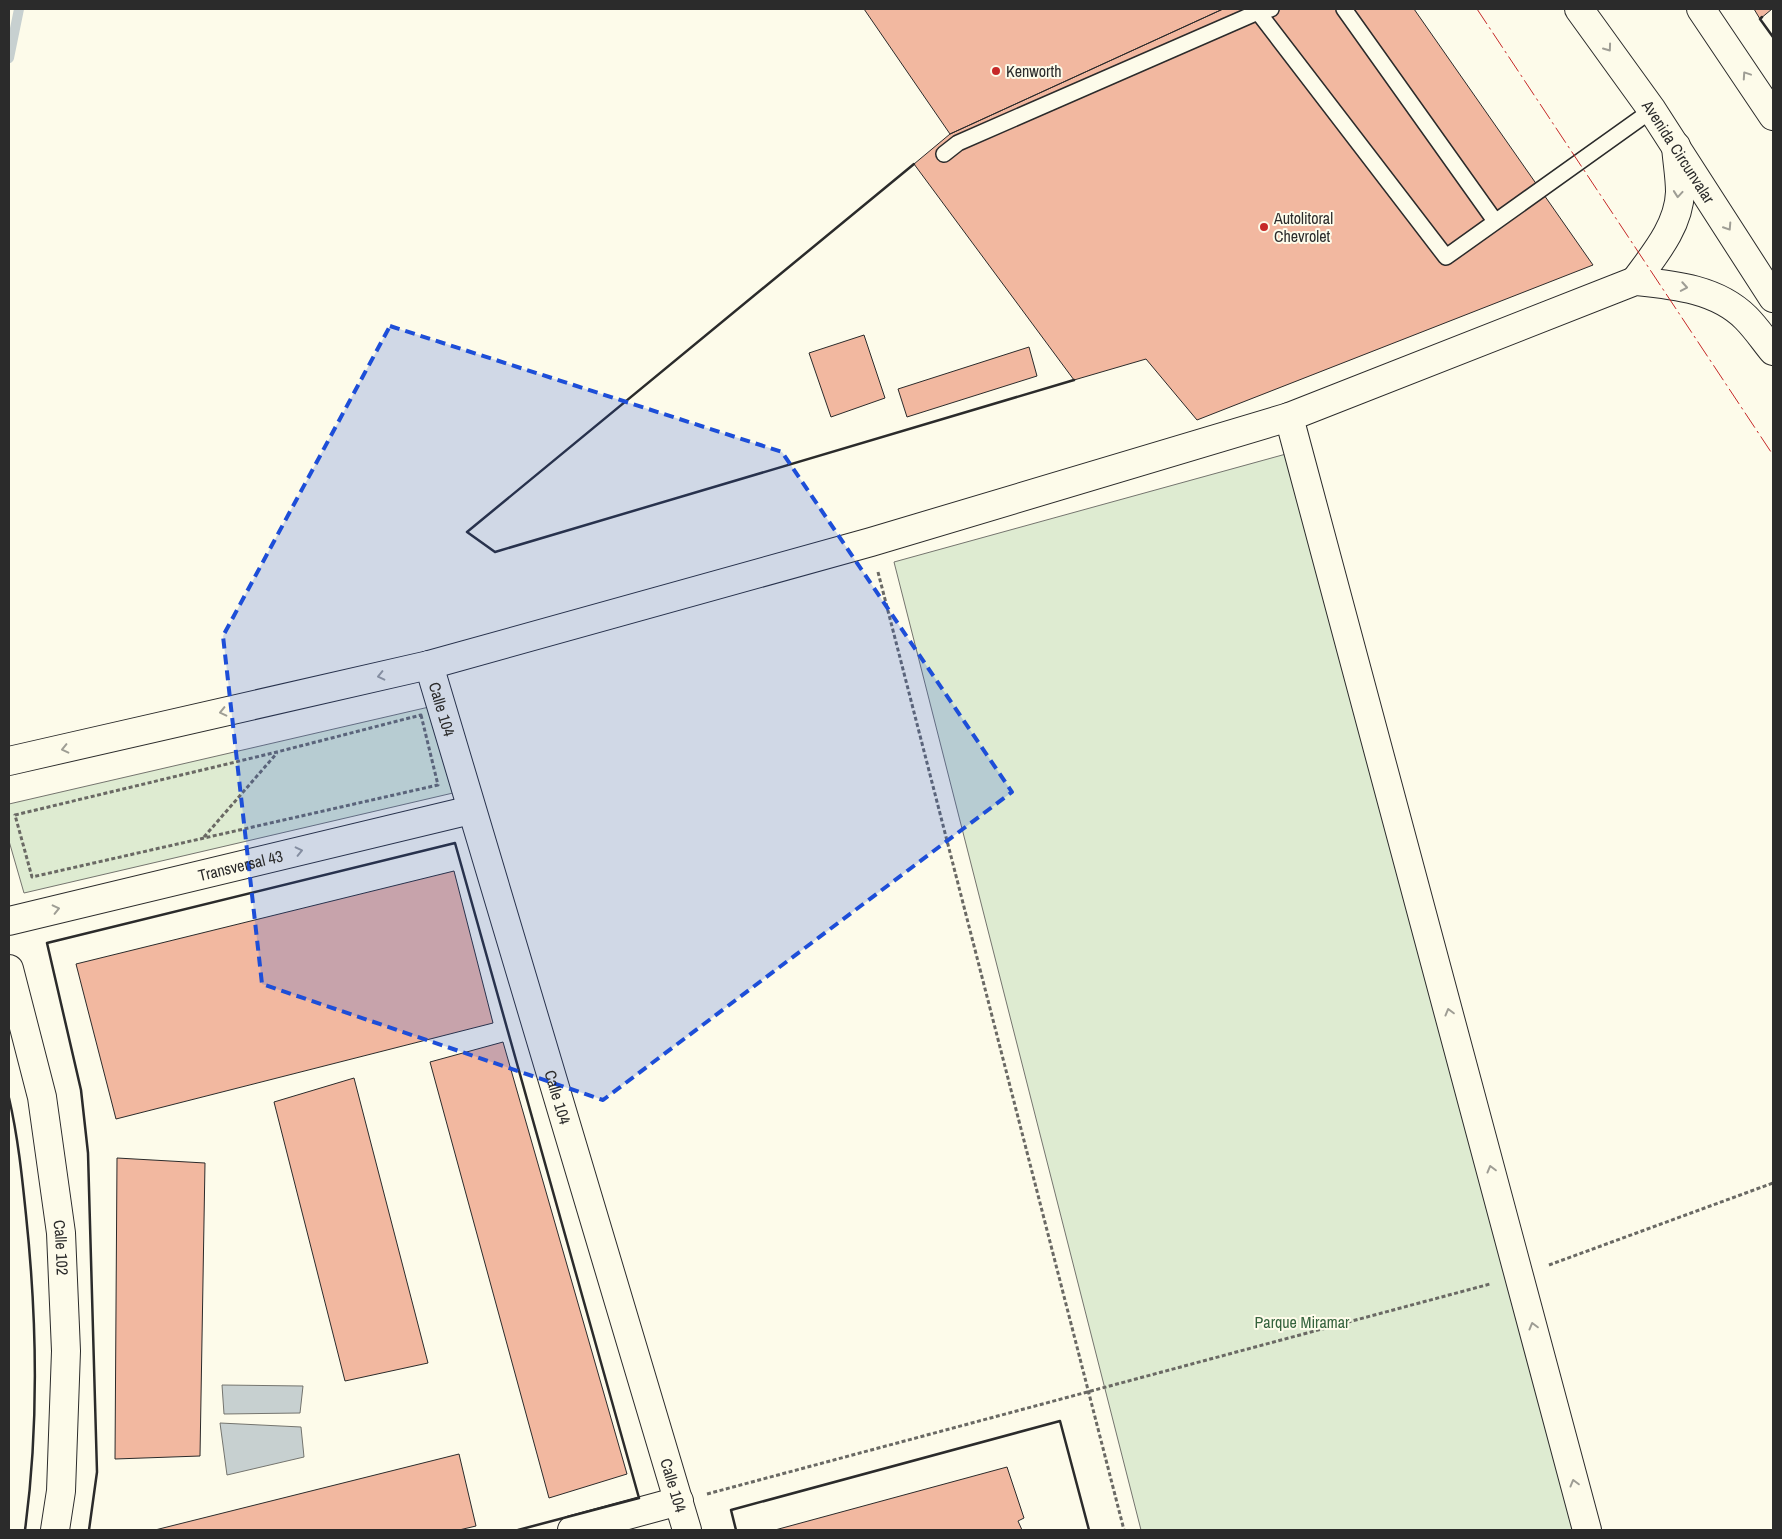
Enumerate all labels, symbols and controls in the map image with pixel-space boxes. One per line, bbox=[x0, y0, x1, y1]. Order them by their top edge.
one-way arrow bbox=[1602, 42, 1610, 51]
place label: Kenworth bbox=[1006, 60, 1061, 82]
marker: Kenworth bbox=[990, 65, 1002, 77]
one-way arrow bbox=[1743, 72, 1752, 81]
street label: Avenida Circunvalar bbox=[1637, 95, 1720, 208]
one-way arrow bbox=[1673, 191, 1684, 199]
place label: Autolitoral Chevrolet bbox=[1273, 207, 1333, 247]
marker: Autolitoral Chevrolet bbox=[1258, 221, 1270, 233]
one-way arrow bbox=[1721, 221, 1731, 230]
one-way arrow bbox=[1679, 281, 1688, 291]
one-way arrow bbox=[377, 670, 386, 681]
street label: Calle 104 bbox=[424, 679, 461, 739]
one-way arrow bbox=[219, 706, 227, 717]
one-way arrow bbox=[60, 743, 69, 754]
street label: Transversal 43 bbox=[196, 845, 285, 886]
one-way arrow bbox=[295, 846, 304, 857]
one-way arrow bbox=[52, 904, 61, 915]
one-way arrow bbox=[1444, 1008, 1455, 1016]
street label: Calle 104 bbox=[539, 1067, 576, 1127]
one-way arrow bbox=[1486, 1165, 1497, 1173]
street label: Calle 102 bbox=[48, 1218, 74, 1276]
park label: Parque Miramar bbox=[1255, 1311, 1350, 1333]
one-way arrow bbox=[1528, 1322, 1539, 1330]
street label: Calle 104 bbox=[655, 1456, 692, 1515]
one-way arrow bbox=[1569, 1479, 1580, 1488]

